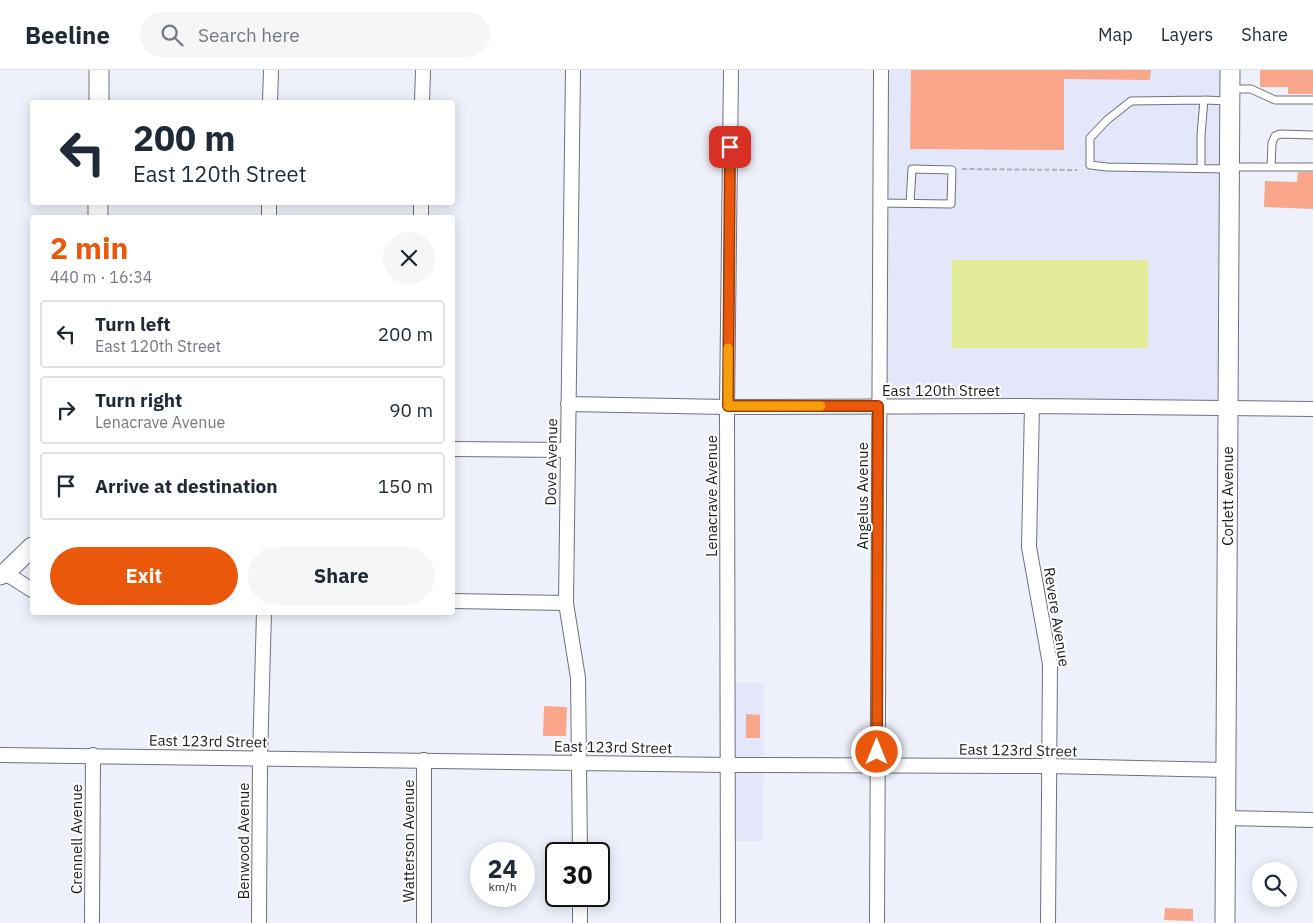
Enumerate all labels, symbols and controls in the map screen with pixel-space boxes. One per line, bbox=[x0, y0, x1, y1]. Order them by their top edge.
search box bbox=[140, 12, 490, 57]
text: Beeline bbox=[25, 19, 110, 51]
icon: search bbox=[158, 21, 186, 49]
text: Search here bbox=[198, 23, 300, 47]
text: Map bbox=[1098, 23, 1133, 46]
text: Layers bbox=[1161, 23, 1213, 46]
text: Share bbox=[1241, 23, 1288, 46]
text: 200 m bbox=[133, 115, 236, 161]
icon: left bbox=[50, 120, 115, 185]
pin bbox=[709, 126, 751, 168]
icon: arrive bbox=[716, 133, 744, 161]
text: East 120th Street bbox=[133, 159, 306, 188]
text: 2 min bbox=[50, 228, 128, 267]
button: close bbox=[383, 232, 435, 284]
text: 440 m · 16:34 bbox=[50, 267, 152, 287]
text: Turn left bbox=[95, 312, 171, 336]
icon: left bbox=[52, 320, 80, 348]
text: 200 m bbox=[378, 322, 433, 346]
text: East 120th Street bbox=[95, 336, 221, 356]
street label: East 120th Street bbox=[882, 381, 1000, 400]
text: Turn right bbox=[95, 388, 182, 412]
icon: right bbox=[52, 396, 80, 424]
text: 90 m bbox=[389, 398, 433, 422]
text: Lenacrave Avenue bbox=[95, 412, 225, 432]
street label: Dove Avenue bbox=[541, 418, 561, 506]
street label: Lenacrave Avenue bbox=[702, 435, 721, 557]
street label: Angelus Avenue bbox=[853, 442, 872, 550]
street label: Corlett Avenue bbox=[1218, 446, 1237, 546]
icon: arrive bbox=[52, 472, 80, 500]
text: Arrive at destination bbox=[95, 474, 278, 498]
text: 150 m bbox=[378, 474, 433, 498]
button: Exit bbox=[50, 547, 238, 605]
button: Share bbox=[248, 547, 435, 605]
street label: Revere Avenue bbox=[1040, 566, 1074, 668]
position arrow bbox=[850, 725, 902, 777]
street label: East 123rd Street bbox=[149, 730, 267, 752]
street label: East 123rd Street bbox=[554, 736, 672, 758]
street label: East 123rd Street bbox=[959, 739, 1077, 761]
street label: Watterson Avenue bbox=[399, 779, 418, 903]
street label: Benwood Avenue bbox=[234, 782, 253, 900]
street label: Crennell Avenue bbox=[67, 784, 86, 894]
speed limit sign: 30 bbox=[545, 842, 610, 907]
text: 24 bbox=[487, 852, 518, 885]
map controls bbox=[1252, 862, 1297, 907]
button: search bbox=[1252, 862, 1297, 907]
text: km/h bbox=[488, 879, 517, 894]

